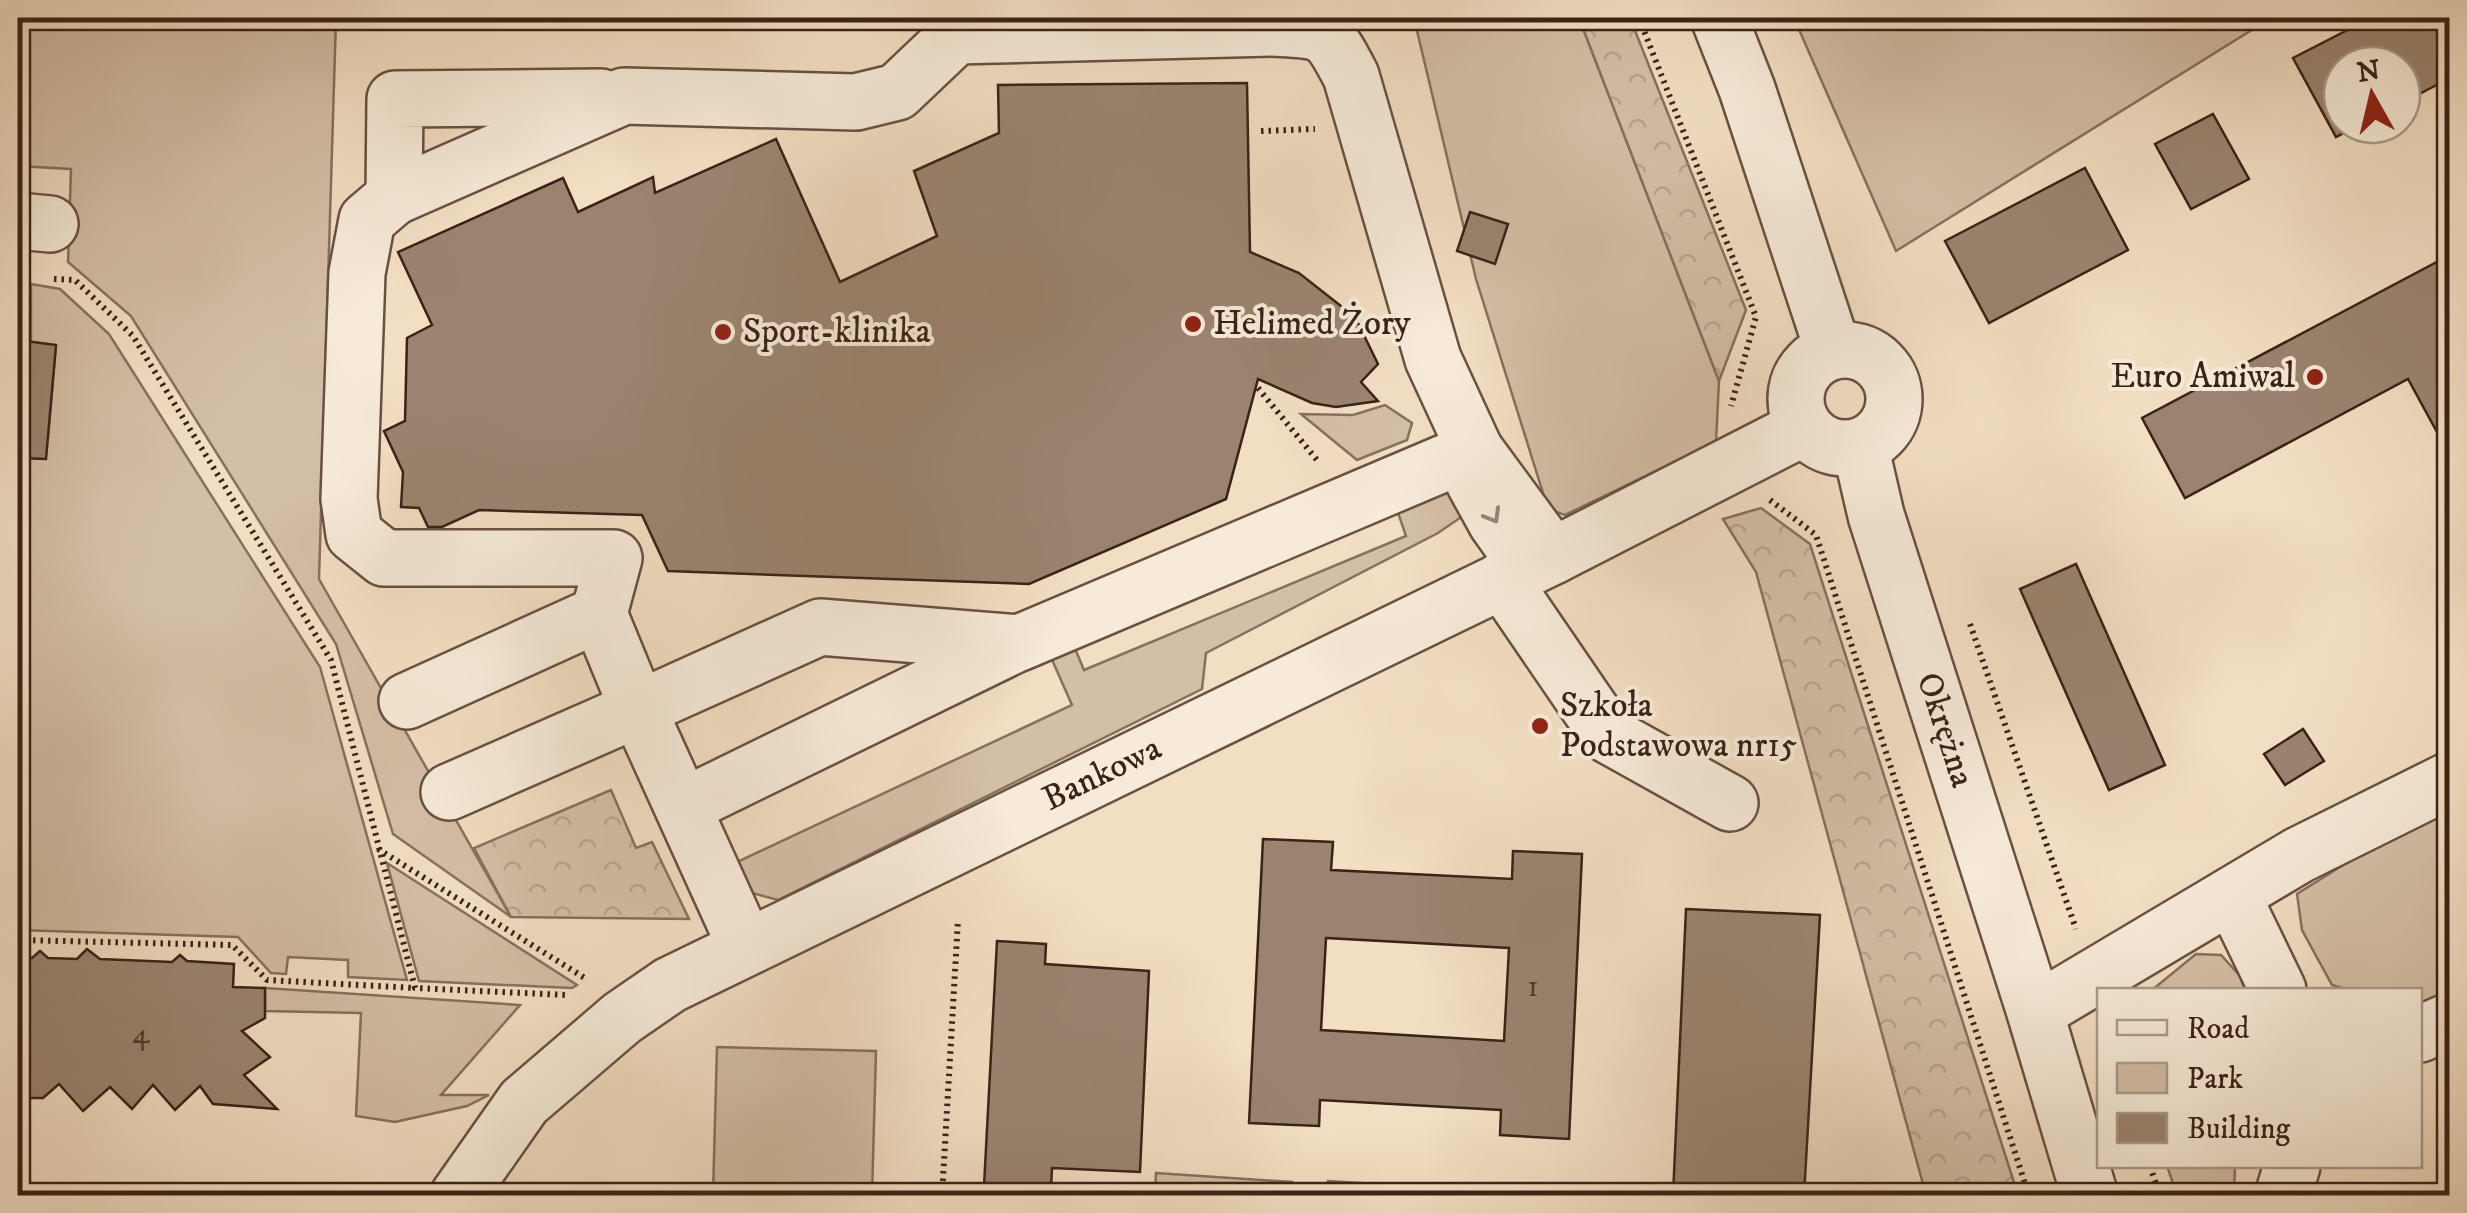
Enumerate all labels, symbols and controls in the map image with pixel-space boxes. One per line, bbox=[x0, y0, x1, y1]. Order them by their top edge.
north arrow bbox=[2322, 45, 2422, 145]
text: N bbox=[2355, 53, 2383, 91]
place label: Helimed Żory bbox=[1213, 301, 1411, 346]
place label: Sport-klinika bbox=[743, 310, 931, 354]
marker: Helimed Żory bbox=[1182, 313, 1204, 335]
marker: Sport-klinika bbox=[712, 321, 734, 343]
place label: Euro Amiwal bbox=[2110, 355, 2295, 399]
marker: Euro Amiwal bbox=[2304, 366, 2326, 388]
one-way arrow bbox=[1481, 505, 1501, 523]
street label: Okrężna bbox=[1906, 667, 1984, 793]
place label: Szkoła Podstawowa nr15 bbox=[1560, 684, 1797, 768]
marker: Szkoła Podstawowa nr15 bbox=[1529, 715, 1551, 737]
street label: Bankowa bbox=[1035, 726, 1169, 822]
house number: 1 bbox=[1527, 969, 1539, 1006]
legend bbox=[2097, 988, 2422, 1168]
text: Road bbox=[2187, 1011, 2249, 1048]
house number: 4 bbox=[132, 1016, 150, 1053]
text: Park bbox=[2187, 1061, 2243, 1098]
text: Building bbox=[2187, 1111, 2291, 1148]

